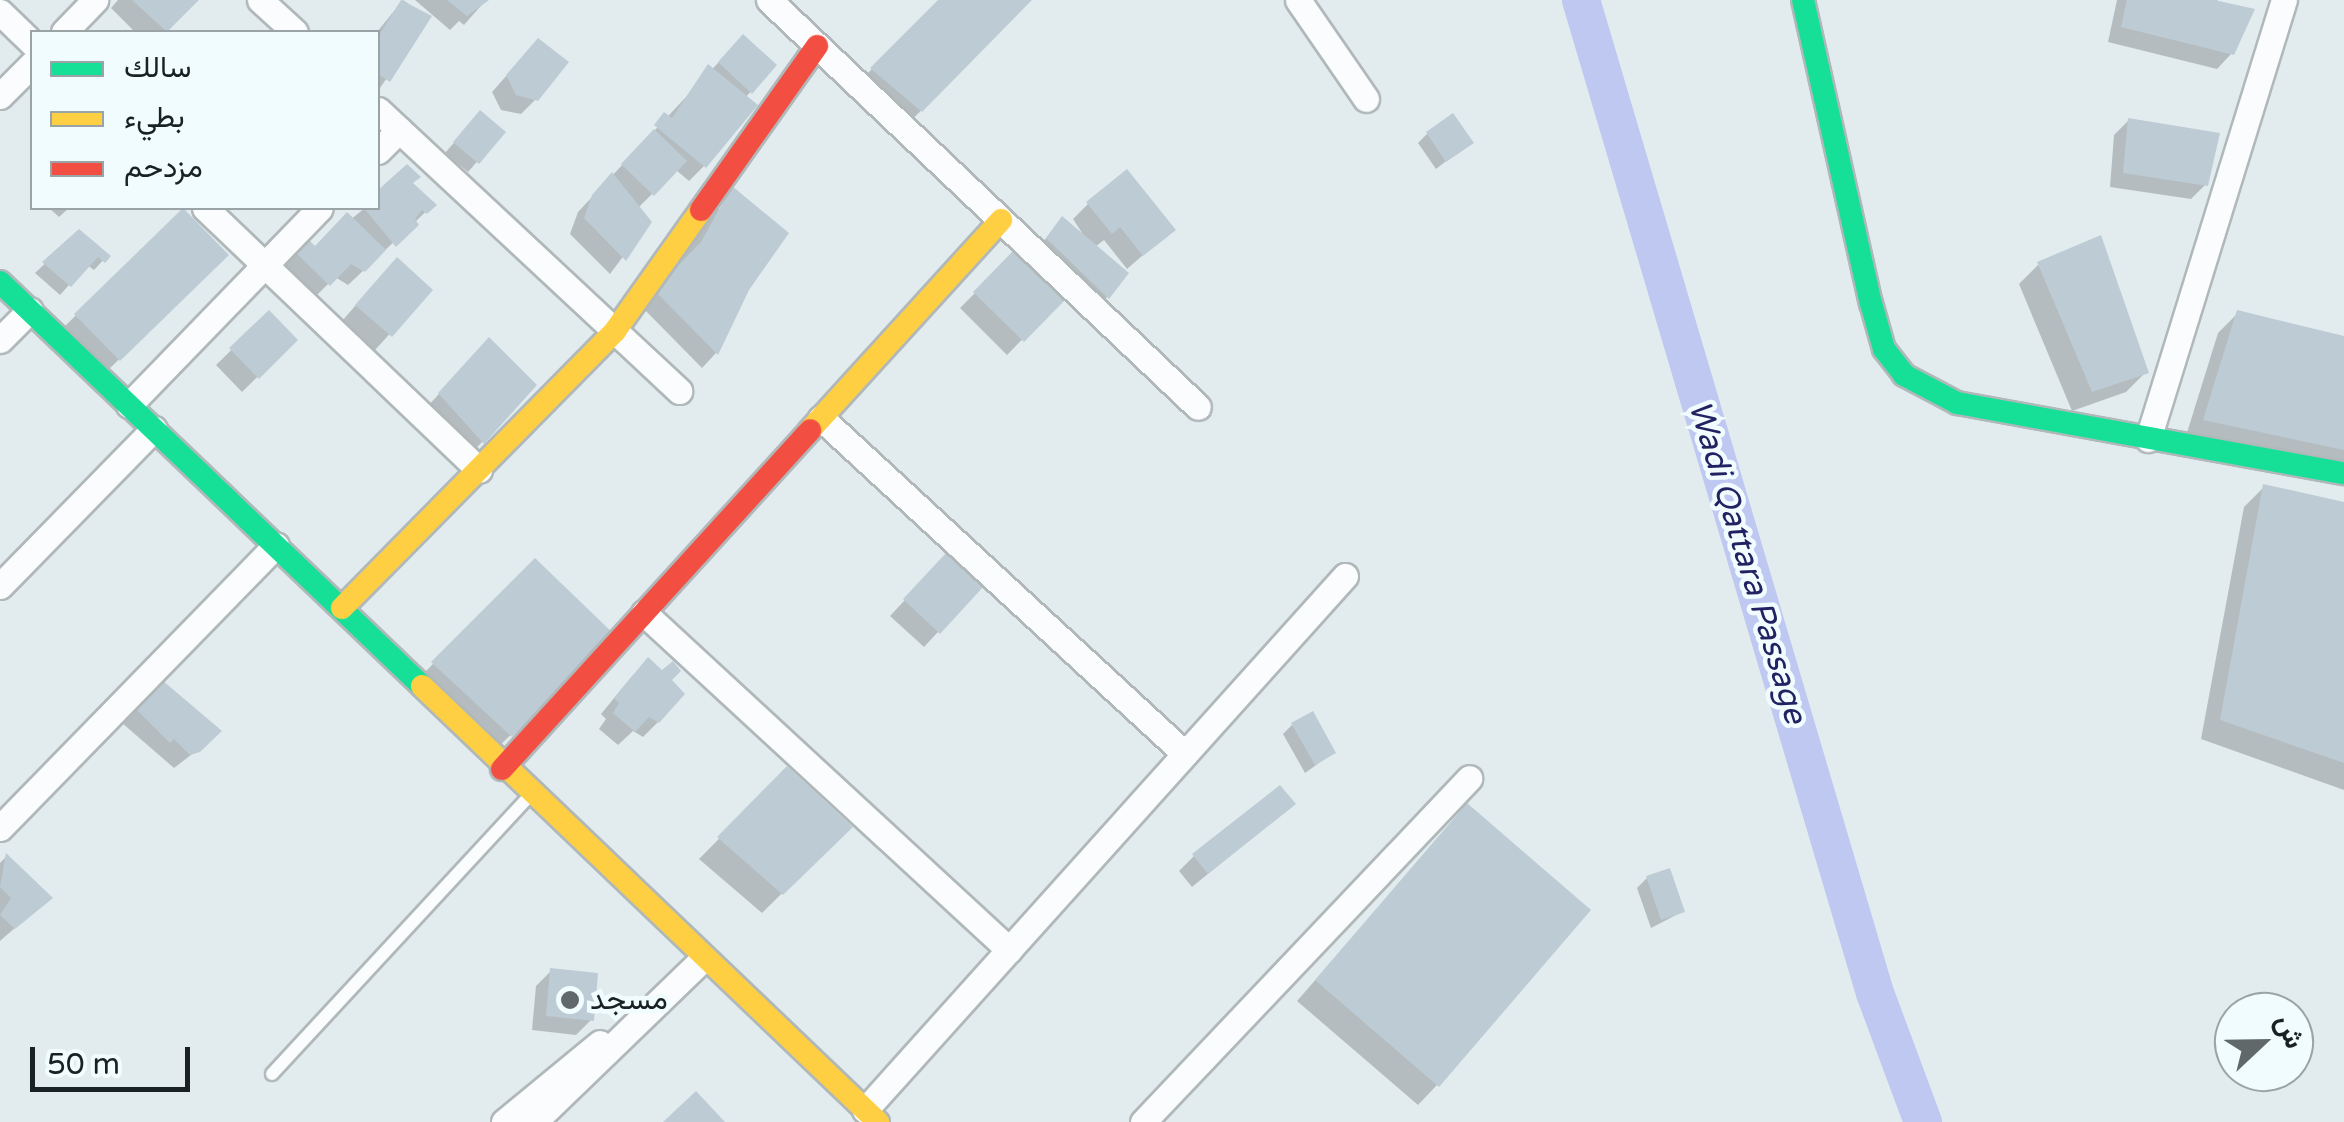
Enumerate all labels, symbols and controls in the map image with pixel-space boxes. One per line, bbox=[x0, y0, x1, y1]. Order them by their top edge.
legend bbox=[30, 30, 380, 210]
text: سالك bbox=[124, 49, 191, 86]
text: بطيء bbox=[124, 99, 185, 136]
text: مزدحم bbox=[124, 149, 203, 186]
water label: Wadi Qattara Passage bbox=[1680, 396, 1814, 728]
place label: مسجد bbox=[590, 982, 668, 1018]
marker: مسجد bbox=[559, 989, 581, 1011]
north arrow bbox=[2214, 992, 2314, 1092]
text: ش bbox=[2268, 1010, 2312, 1053]
scale bar bbox=[35, 1027, 195, 1089]
text: 50 m bbox=[47, 1046, 120, 1083]

